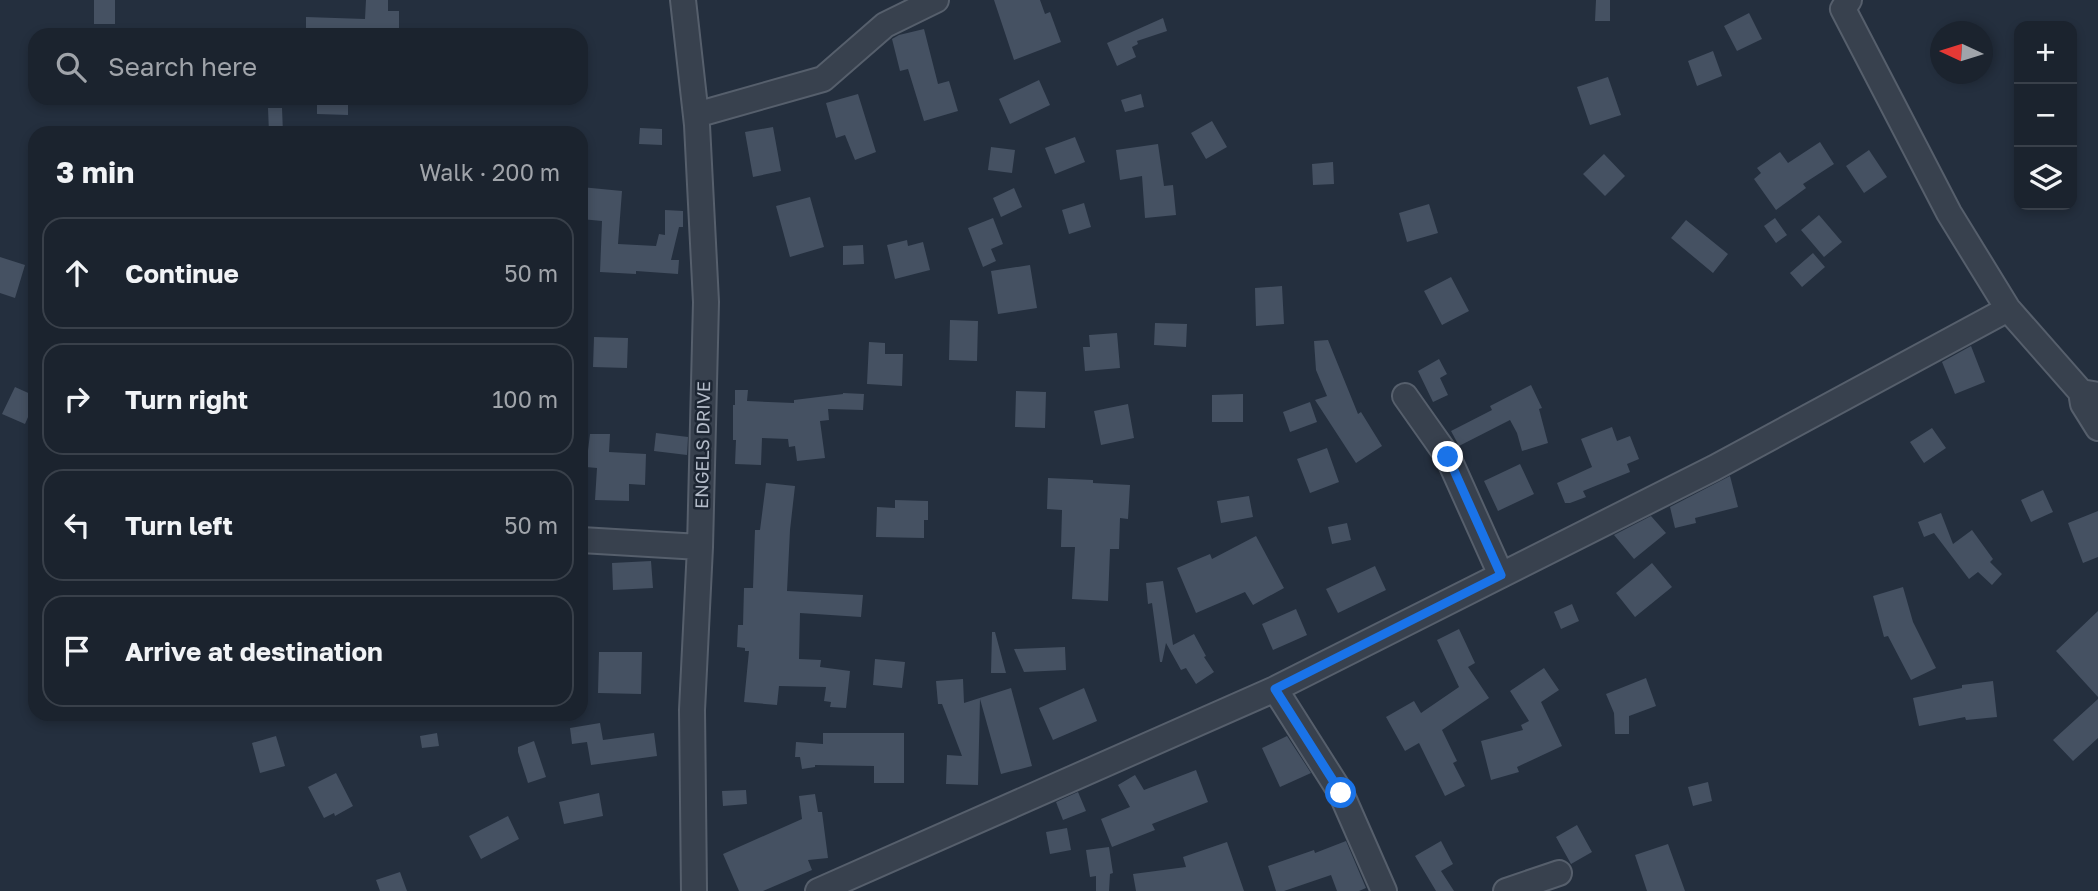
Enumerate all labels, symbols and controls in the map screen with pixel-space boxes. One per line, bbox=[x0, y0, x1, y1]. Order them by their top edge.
north arrow bbox=[1930, 21, 1993, 84]
map controls bbox=[2014, 21, 2077, 210]
button: + bbox=[2014, 21, 2077, 84]
search box bbox=[28, 28, 588, 105]
icon: search bbox=[52, 48, 90, 86]
text: Search here bbox=[108, 51, 257, 82]
button: − bbox=[2014, 84, 2077, 147]
button: layers bbox=[2014, 147, 2077, 210]
text: 3 min bbox=[56, 154, 134, 190]
text: Walk · 200 m bbox=[419, 158, 560, 186]
icon: ahead bbox=[58, 254, 96, 292]
text: Continue bbox=[125, 258, 239, 289]
text: 50 m bbox=[504, 259, 558, 287]
icon: right bbox=[58, 380, 96, 418]
street label: ENGELS DRIVE bbox=[690, 381, 714, 509]
text: Turn right bbox=[125, 384, 248, 415]
text: 100 m bbox=[492, 385, 558, 413]
route end bbox=[1432, 441, 1463, 472]
icon: left bbox=[58, 506, 96, 544]
text: Turn left bbox=[125, 510, 233, 541]
text: 50 m bbox=[504, 511, 558, 539]
icon: arrive bbox=[58, 632, 96, 670]
text: Arrive at destination bbox=[125, 636, 383, 667]
route start bbox=[1325, 777, 1356, 808]

